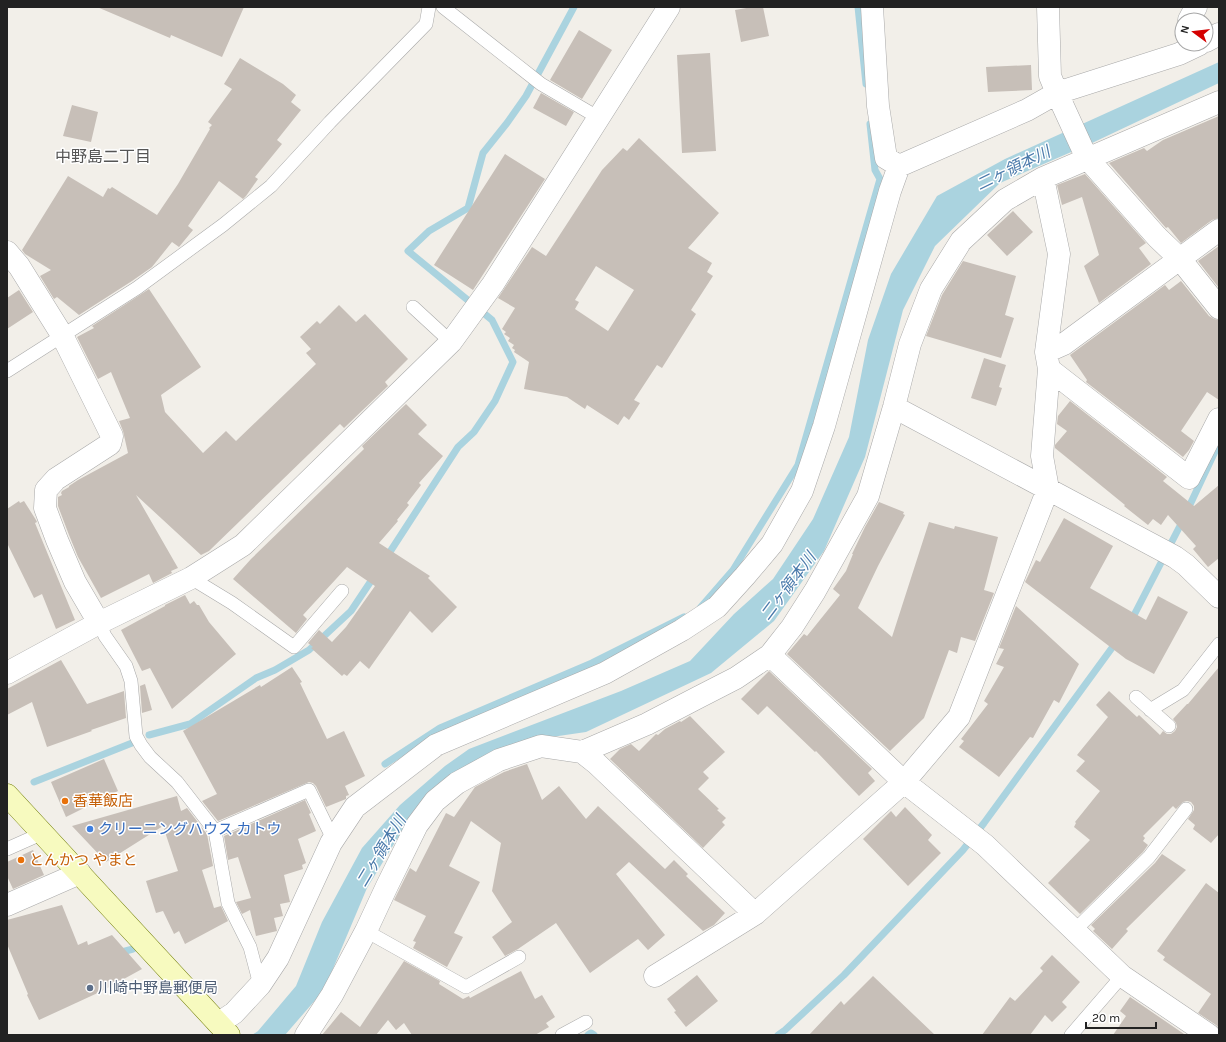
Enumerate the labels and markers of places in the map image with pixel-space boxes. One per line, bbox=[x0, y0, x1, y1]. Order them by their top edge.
place label: 香華飯店 bbox=[73, 792, 133, 810]
marker: 香華飯店 bbox=[60, 796, 70, 806]
place label: クリーニングハウス カトウ bbox=[98, 820, 282, 838]
marker: クリーニングハウス カトウ bbox=[85, 824, 95, 834]
place label: とんかつ やまと bbox=[29, 851, 138, 869]
marker: とんかつ やまと bbox=[16, 855, 26, 865]
place label: 川崎中野島郵便局 bbox=[98, 979, 218, 997]
marker: 川崎中野島郵便局 bbox=[85, 983, 95, 993]

